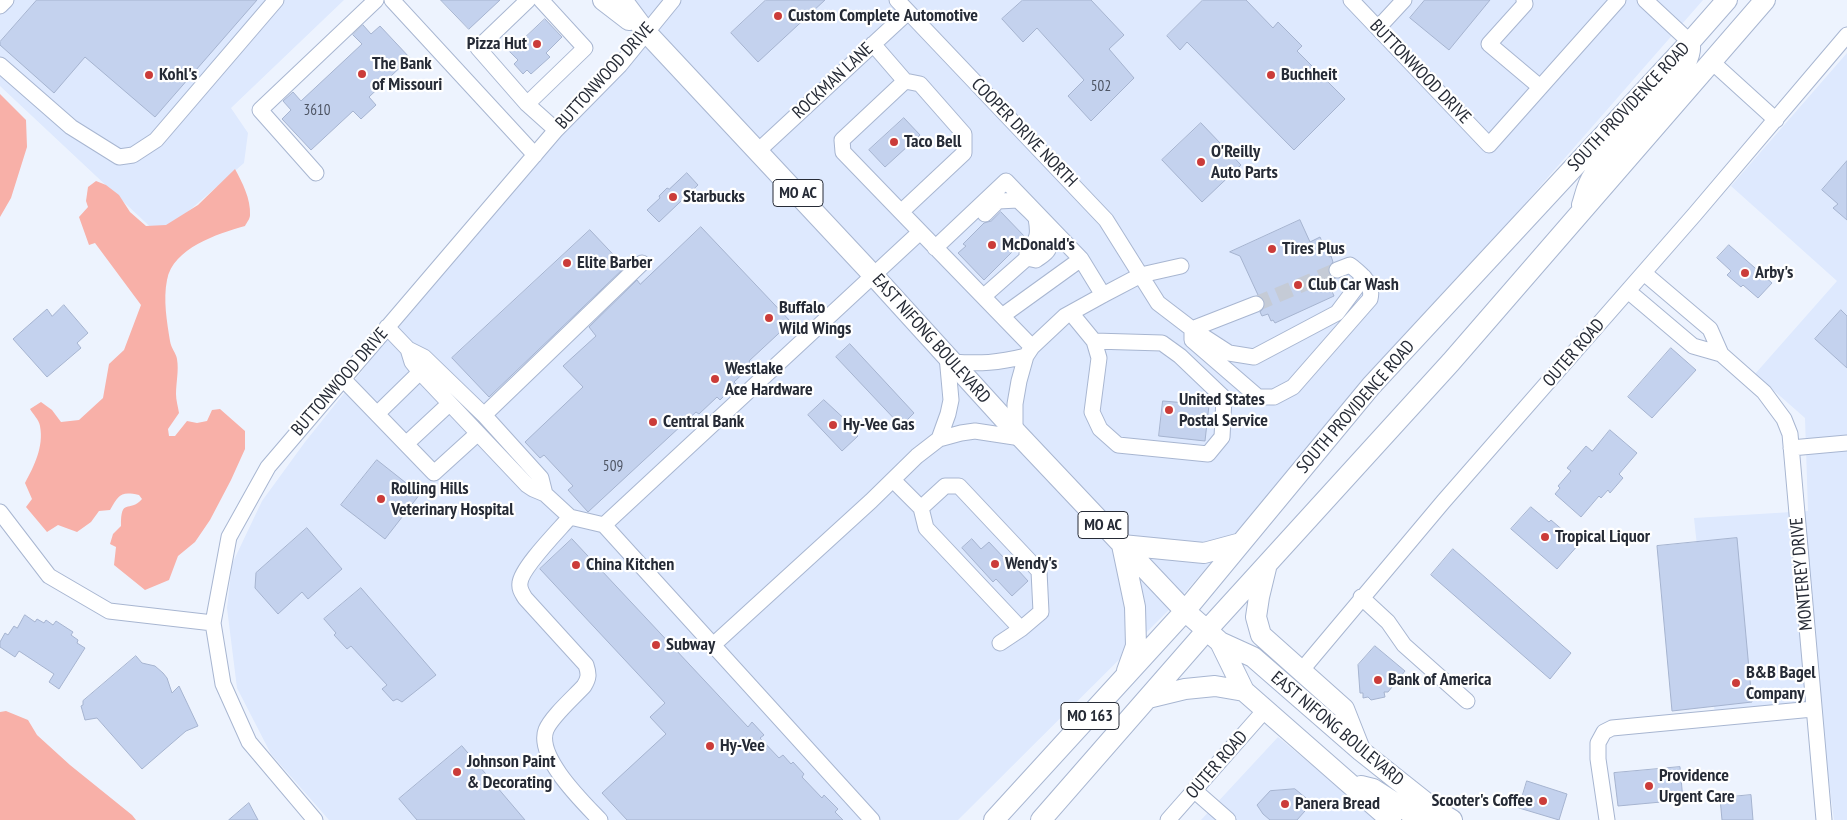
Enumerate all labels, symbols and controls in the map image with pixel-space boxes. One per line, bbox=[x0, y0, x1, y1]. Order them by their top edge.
place label: Custom Complete Automotive bbox=[788, 5, 978, 27]
marker: Custom Complete Automotive bbox=[772, 10, 784, 22]
street label: BUTTONWOOD DRIVE bbox=[1365, 15, 1475, 129]
street label: BUTTONWOOD DRIVE bbox=[551, 18, 659, 134]
place label: Pizza Hut bbox=[467, 33, 527, 55]
marker: Pizza Hut bbox=[531, 38, 543, 50]
street label: ROCKMAN LANE bbox=[788, 38, 878, 124]
street label: SOUTH PROVIDENCE ROAD bbox=[1563, 38, 1695, 176]
place label: The Bank of Missouri bbox=[372, 53, 442, 96]
place label: Kohl's bbox=[159, 64, 197, 86]
place label: Buchheit bbox=[1281, 64, 1337, 86]
marker: The Bank of Missouri bbox=[356, 68, 368, 80]
marker: Kohl's bbox=[143, 69, 155, 81]
marker: Buchheit bbox=[1265, 69, 1277, 81]
street label: COOPER DRIVE NORTH bbox=[967, 74, 1081, 192]
house number: 502 bbox=[1091, 78, 1111, 96]
house number: 3610 bbox=[304, 102, 330, 120]
place label: Taco Bell bbox=[904, 131, 961, 153]
marker: Taco Bell bbox=[888, 136, 900, 148]
place label: O'Reilly Auto Parts bbox=[1211, 141, 1278, 183]
marker: O'Reilly Auto Parts bbox=[1195, 156, 1207, 168]
road number: MO AC bbox=[773, 180, 823, 207]
place label: Starbucks bbox=[683, 186, 745, 208]
marker: Starbucks bbox=[667, 191, 679, 203]
place label: McDonald's bbox=[1002, 234, 1075, 256]
place label: Tires Plus bbox=[1282, 238, 1345, 260]
marker: McDonald's bbox=[986, 239, 998, 251]
marker: Tires Plus bbox=[1266, 243, 1278, 255]
place label: Elite Barber bbox=[577, 252, 652, 274]
marker: Elite Barber bbox=[561, 257, 573, 269]
place label: Arby's bbox=[1755, 262, 1793, 284]
marker: Arby's bbox=[1739, 267, 1751, 279]
street label: EAST NIFONG BOULEVARD bbox=[867, 270, 995, 408]
place label: Club Car Wash bbox=[1308, 274, 1399, 296]
marker: Club Car Wash bbox=[1292, 279, 1304, 291]
place label: Buffalo Wild Wings bbox=[779, 297, 851, 340]
marker: Buffalo Wild Wings bbox=[763, 312, 775, 324]
street label: OUTER ROAD bbox=[1539, 315, 1609, 391]
street label: BUTTONWOOD DRIVE bbox=[287, 323, 393, 441]
street label: SOUTH PROVIDENCE ROAD bbox=[1292, 336, 1420, 478]
place label: Westlake Ace Hardware bbox=[725, 358, 813, 400]
marker: Westlake Ace Hardware bbox=[709, 373, 721, 385]
place label: United States Postal Service bbox=[1179, 389, 1268, 432]
marker: United States Postal Service bbox=[1163, 404, 1175, 416]
place label: Central Bank bbox=[663, 411, 744, 433]
place label: Hy-Vee Gas bbox=[843, 414, 914, 436]
marker: Central Bank bbox=[647, 416, 659, 428]
marker: Hy-Vee Gas bbox=[827, 419, 839, 431]
house number: 509 bbox=[603, 458, 623, 476]
place label: Rolling Hills Veterinary Hospital bbox=[391, 478, 514, 520]
marker: Rolling Hills Veterinary Hospital bbox=[375, 493, 387, 505]
road number: MO AC bbox=[1078, 512, 1128, 538]
street label: MONTEREY DRIVE bbox=[1786, 517, 1818, 631]
place label: Tropical Liquor bbox=[1555, 526, 1650, 548]
marker: Tropical Liquor bbox=[1539, 531, 1551, 543]
place label: Wendy's bbox=[1005, 553, 1057, 575]
place label: China Kitchen bbox=[586, 554, 674, 576]
marker: Wendy's bbox=[989, 558, 1001, 570]
marker: China Kitchen bbox=[570, 559, 582, 571]
place label: Subway bbox=[666, 634, 715, 656]
marker: Subway bbox=[650, 639, 662, 651]
place label: B&B Bagel Company bbox=[1746, 662, 1816, 704]
street label: EAST NIFONG BOULEVARD bbox=[1266, 667, 1408, 791]
place label: Bank of America bbox=[1388, 669, 1491, 691]
marker: Bank of America bbox=[1372, 674, 1384, 686]
marker: B&B Bagel Company bbox=[1730, 677, 1742, 689]
road number: MO 163 bbox=[1061, 702, 1119, 729]
street label: OUTER ROAD bbox=[1182, 727, 1252, 803]
place label: Hy-Vee bbox=[720, 735, 765, 757]
marker: Hy-Vee bbox=[704, 740, 716, 752]
place label: Johnson Paint & Decorating bbox=[467, 751, 555, 794]
place label: Providence Urgent Care bbox=[1659, 765, 1735, 808]
marker: Johnson Paint & Decorating bbox=[451, 766, 463, 778]
marker: Providence Urgent Care bbox=[1643, 780, 1655, 792]
place label: Scooter's Coffee bbox=[1431, 790, 1533, 812]
place label: Panera Bread bbox=[1295, 793, 1380, 815]
marker: Scooter's Coffee bbox=[1537, 795, 1549, 807]
marker: Panera Bread bbox=[1279, 798, 1291, 810]

